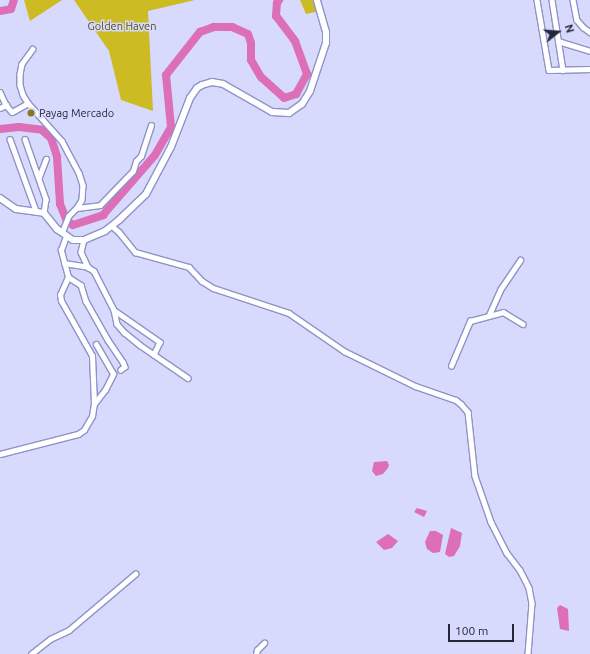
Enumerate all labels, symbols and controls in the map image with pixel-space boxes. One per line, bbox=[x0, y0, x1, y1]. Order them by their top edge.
north arrow bbox=[538, 12, 578, 52]
park label: Golden Haven bbox=[88, 19, 156, 33]
text: N bbox=[563, 23, 576, 34]
place label: Payag Mercado bbox=[39, 106, 114, 120]
marker: Payag Mercado bbox=[26, 108, 36, 118]
scale bar bbox=[450, 616, 516, 642]
text: 100 m bbox=[455, 624, 488, 637]

